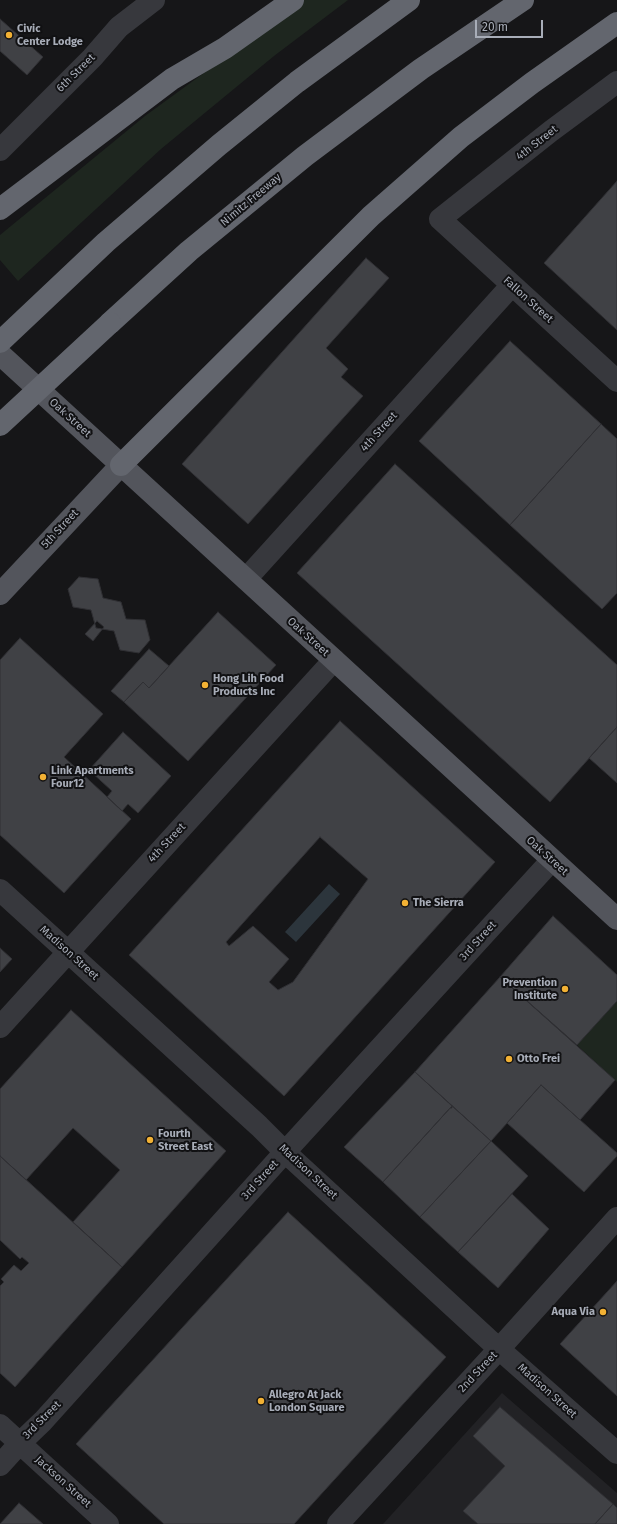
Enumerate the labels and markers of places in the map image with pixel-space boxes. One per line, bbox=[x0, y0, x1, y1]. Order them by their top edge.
place label: Civic Center Lodge bbox=[17, 22, 83, 48]
marker: Civic Center Lodge bbox=[4, 30, 14, 40]
place label: Hong Lih Food Products Inc bbox=[213, 672, 284, 698]
marker: Hong Lih Food Products Inc bbox=[200, 680, 210, 690]
place label: Link Apartments Four12 bbox=[51, 764, 134, 790]
marker: Link Apartments Four12 bbox=[38, 772, 48, 782]
place label: The Sierra bbox=[413, 896, 464, 910]
marker: The Sierra bbox=[400, 898, 410, 908]
place label: Prevention Institute bbox=[502, 976, 557, 1002]
marker: Prevention Institute bbox=[560, 984, 570, 994]
place label: Otto Frei bbox=[517, 1052, 560, 1066]
marker: Otto Frei bbox=[504, 1054, 514, 1064]
place label: Fourth Street East bbox=[158, 1127, 213, 1153]
marker: Fourth Street East bbox=[145, 1135, 155, 1145]
place label: Aqua Via bbox=[552, 1305, 595, 1319]
marker: Aqua Via bbox=[598, 1307, 608, 1317]
place label: Allegro At Jack London Square bbox=[269, 1388, 344, 1414]
marker: Allegro At Jack London Square bbox=[256, 1396, 266, 1406]

